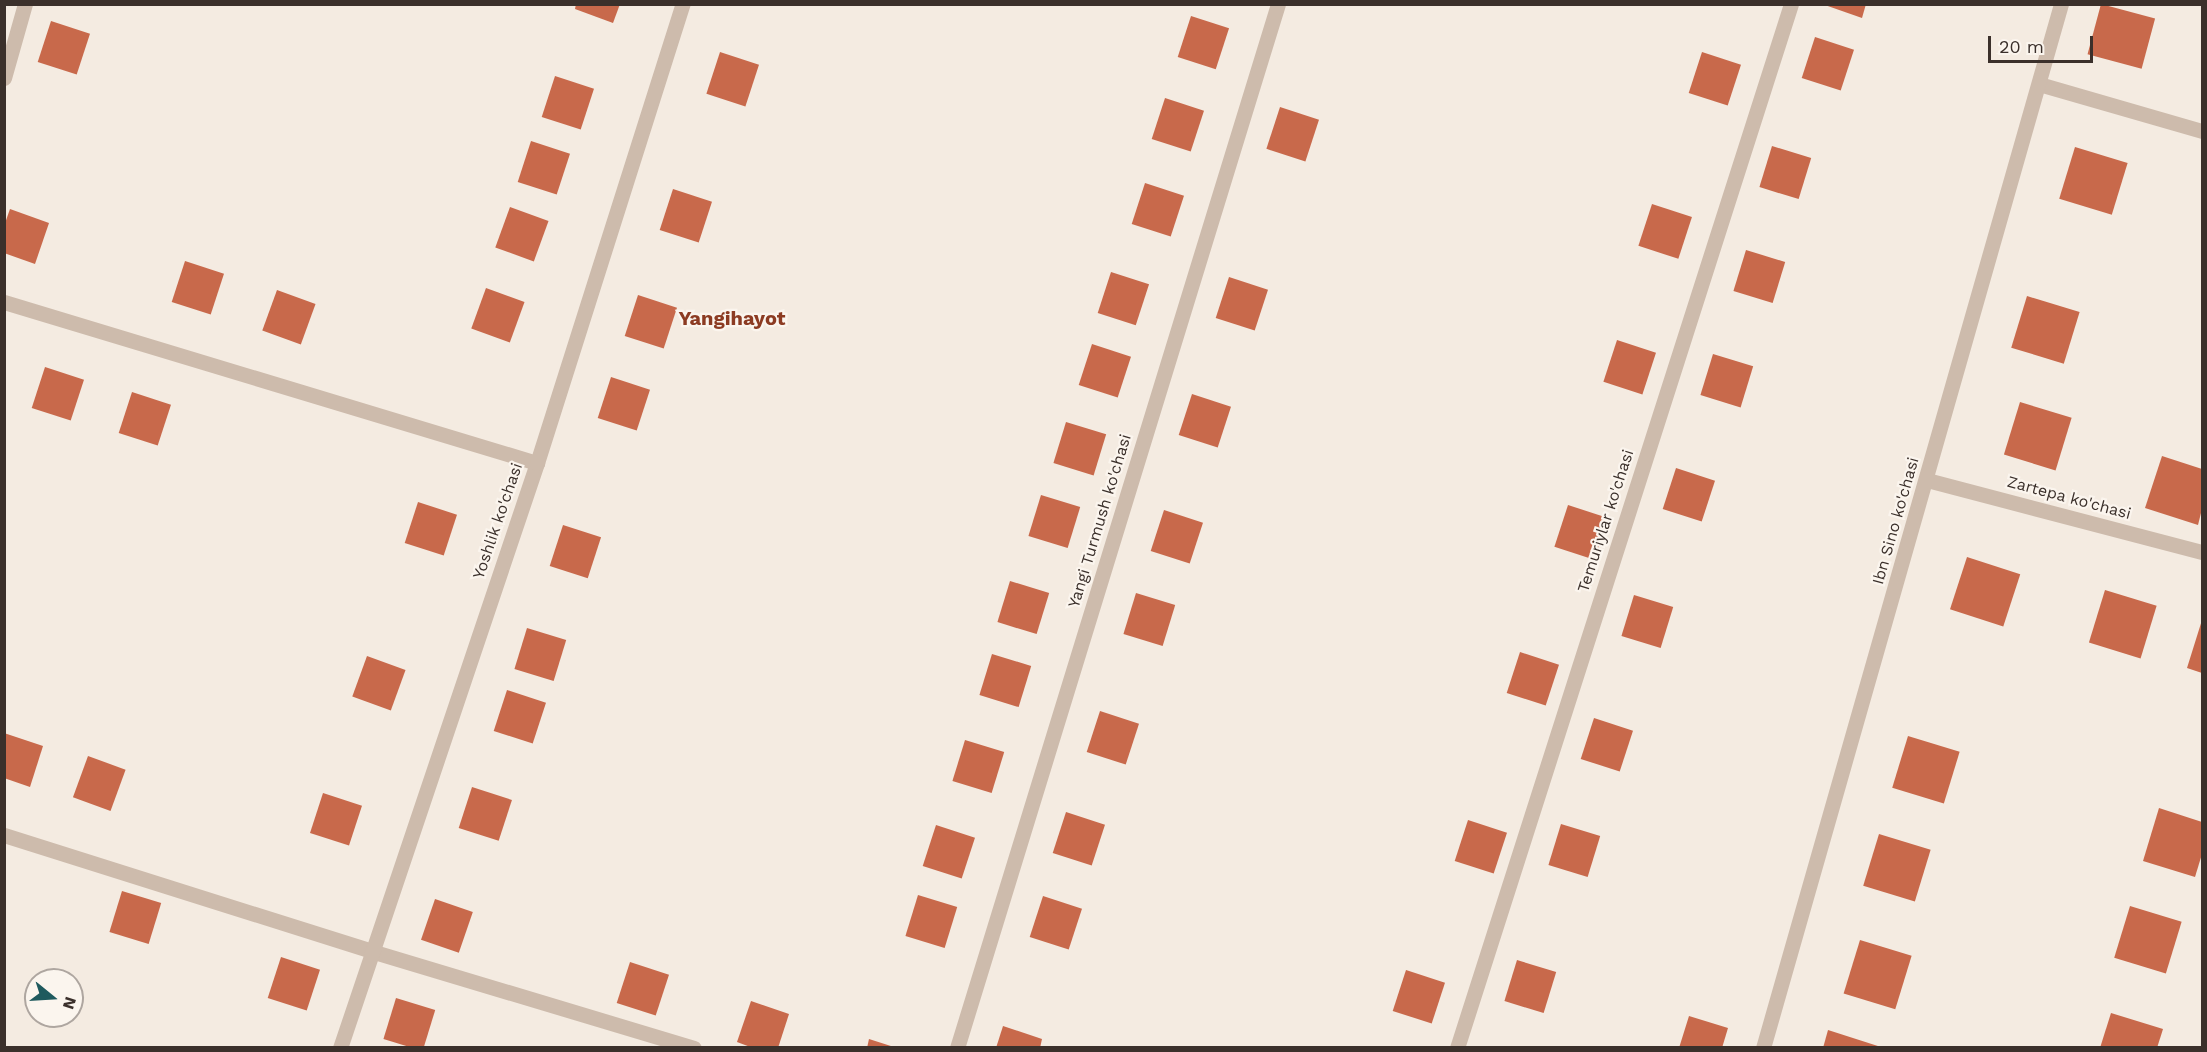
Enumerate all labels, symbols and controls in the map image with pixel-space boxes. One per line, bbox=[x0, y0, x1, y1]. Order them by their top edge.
scale bar bbox=[1991, 24, 2096, 62]
text: 20 m bbox=[1999, 36, 2044, 57]
district label: Yangihayot bbox=[678, 306, 786, 330]
street label: Yangi Turmush ko'chasi bbox=[1064, 432, 1136, 610]
street label: Temuriylar ko'chasi bbox=[1574, 447, 1638, 595]
street label: Ibn Sino ko'chasi bbox=[1869, 455, 1923, 587]
street label: Yoshlik ko'chasi bbox=[469, 460, 527, 582]
street label: Zartepa ko'chasi bbox=[2005, 472, 2133, 524]
north arrow bbox=[24, 968, 84, 1028]
text: N bbox=[59, 995, 81, 1012]

